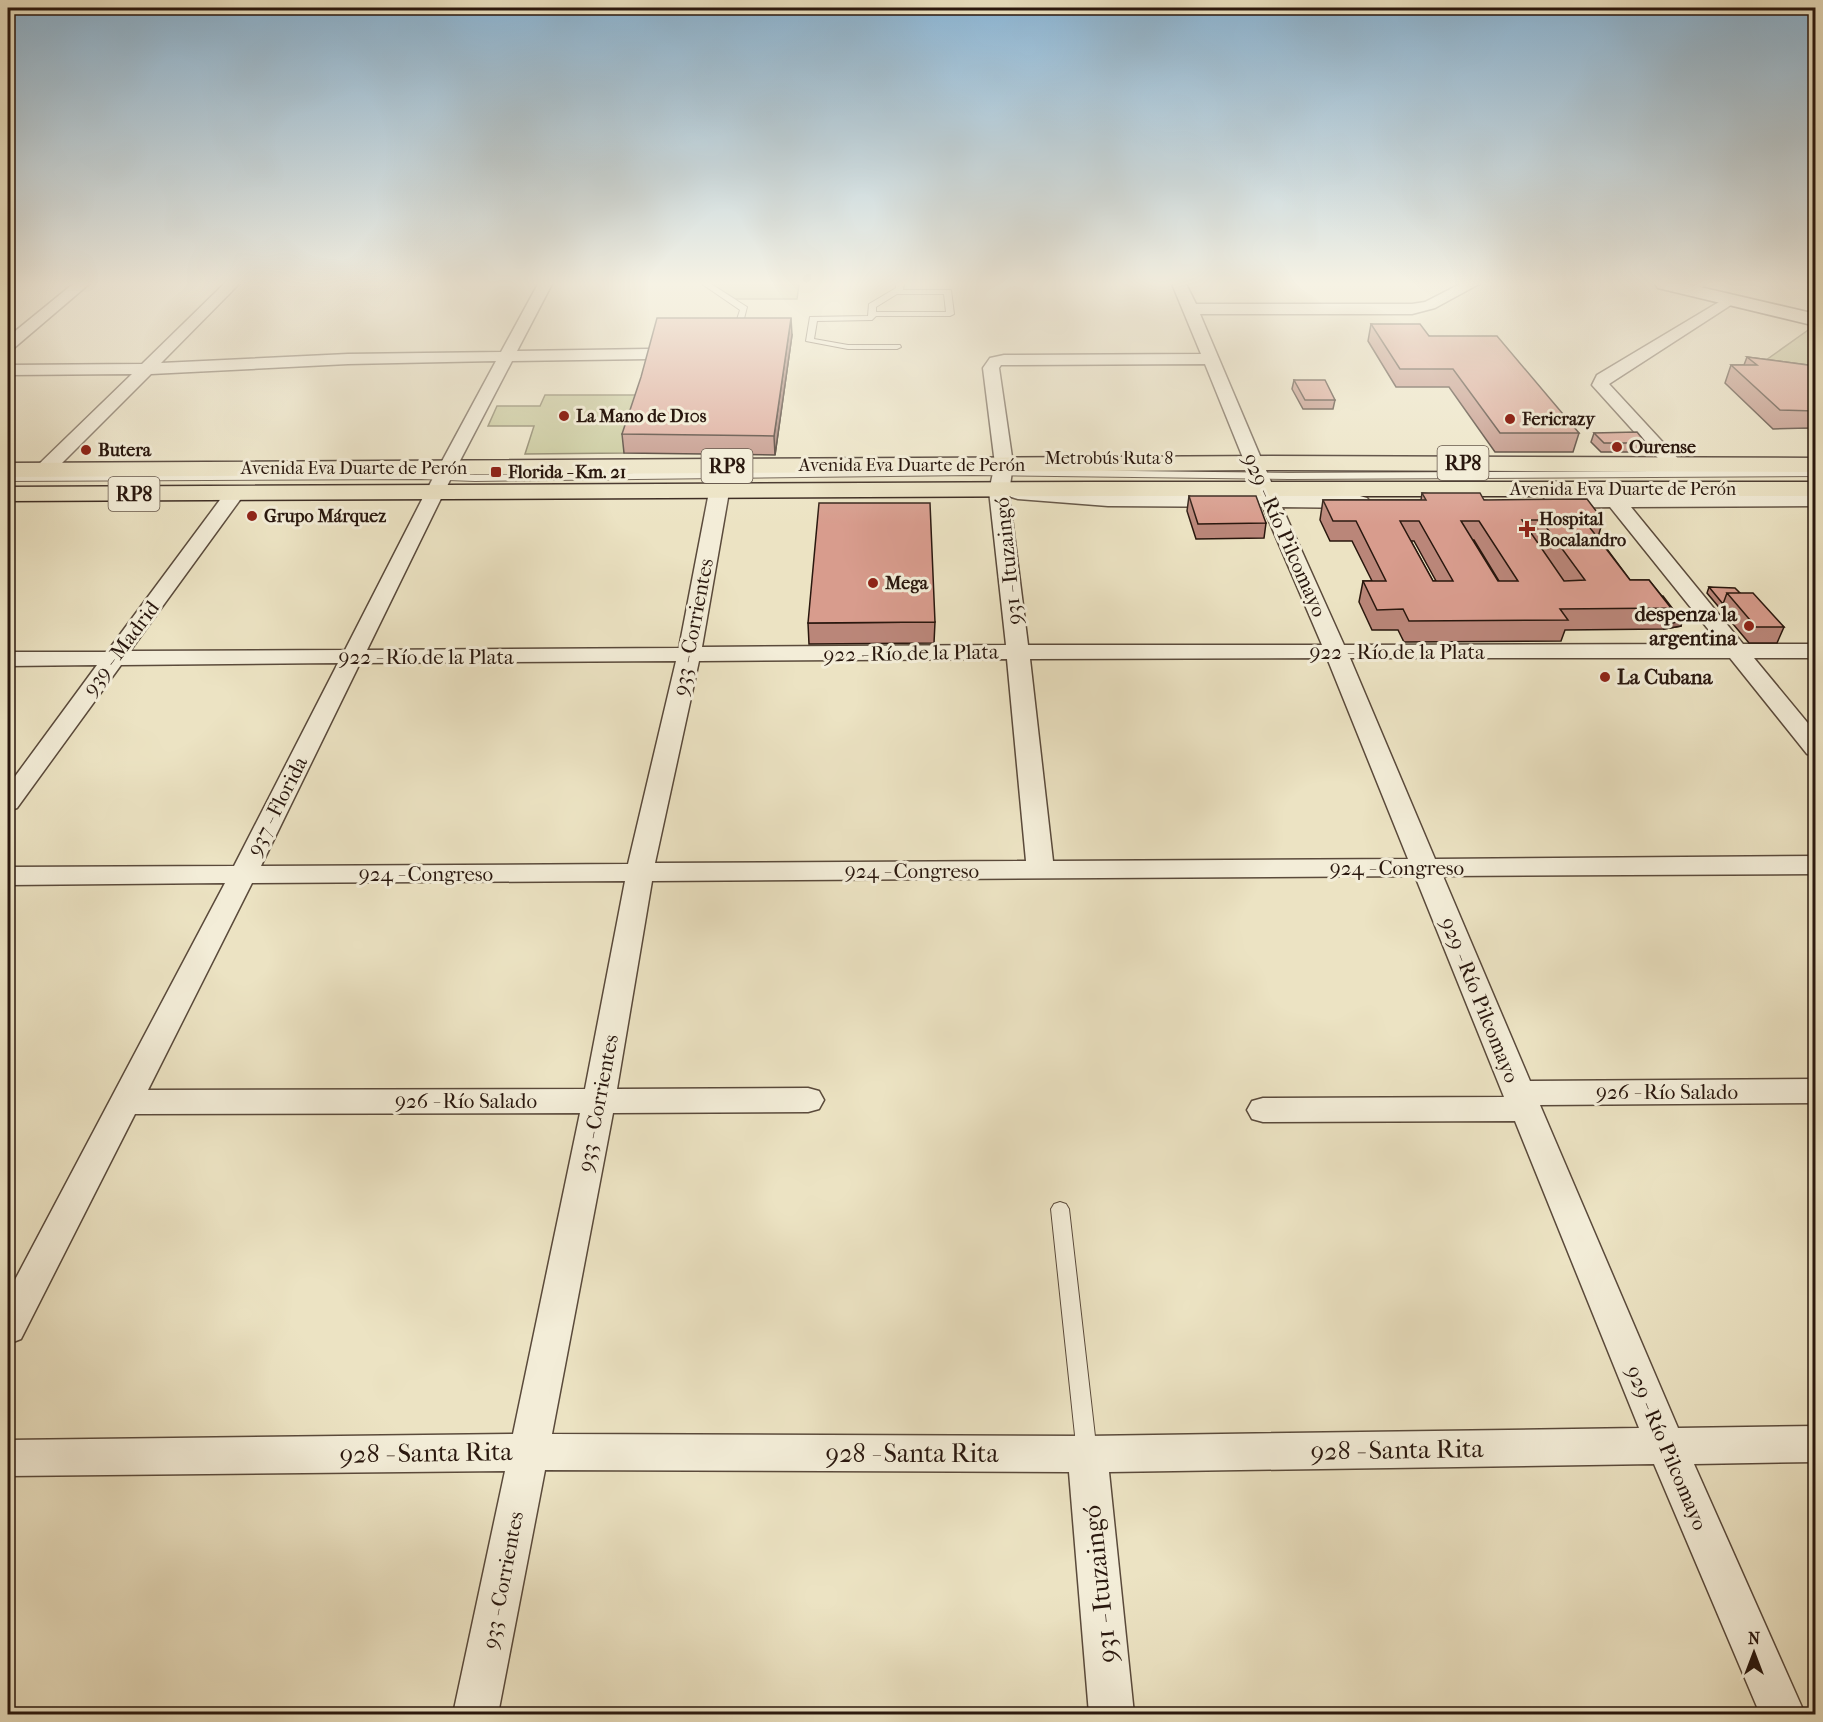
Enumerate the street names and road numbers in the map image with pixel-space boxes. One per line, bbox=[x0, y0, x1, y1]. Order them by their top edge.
road number: RP8 bbox=[1438, 446, 1488, 480]
street label: Metrobús Ruta 8 bbox=[1045, 448, 1173, 469]
road number: RP8 bbox=[702, 449, 752, 483]
street label: 929 - Río Pilcomayo bbox=[1238, 450, 1332, 620]
street label: Avenida Eva Duarte de Perón bbox=[798, 455, 1026, 476]
street label: Avenida Eva Duarte de Perón bbox=[240, 458, 468, 479]
road number: RP8 bbox=[108, 477, 160, 511]
street label: Avenida Eva Duarte de Perón bbox=[1509, 479, 1737, 500]
street label: 931 - Ituzaingó bbox=[989, 496, 1027, 626]
street label: 933 - Corrientes bbox=[668, 556, 718, 698]
street label: 939 - Madrid bbox=[78, 596, 165, 700]
street label: 922 - Río de la Plata bbox=[823, 639, 999, 667]
street label: 922 - Río de la Plata bbox=[1309, 640, 1485, 664]
street label: 922 - Río de la Plata bbox=[338, 645, 514, 669]
street label: 937 - Florida bbox=[242, 752, 312, 860]
street label: 924 - Congreso bbox=[1330, 856, 1464, 880]
street label: 924 - Congreso bbox=[845, 859, 979, 883]
street label: 924 - Congreso bbox=[359, 862, 493, 886]
street label: 929 - Río Pilcomayo bbox=[1436, 914, 1524, 1086]
street label: 933 - Corrientes bbox=[573, 1032, 623, 1174]
street label: 926 - Río Salado bbox=[1596, 1080, 1738, 1104]
street label: 926 - Río Salado bbox=[395, 1089, 537, 1113]
street label: 929 - Río Pilcomayo bbox=[1622, 1362, 1712, 1534]
street label: 928 - Santa Rita bbox=[1310, 1433, 1485, 1467]
street label: 928 - Santa Rita bbox=[339, 1436, 514, 1470]
street label: 928 - Santa Rita bbox=[826, 1438, 999, 1469]
street label: 931 - Ituzaingó bbox=[1076, 1504, 1124, 1664]
street label: 933 - Corrientes bbox=[478, 1509, 528, 1651]

